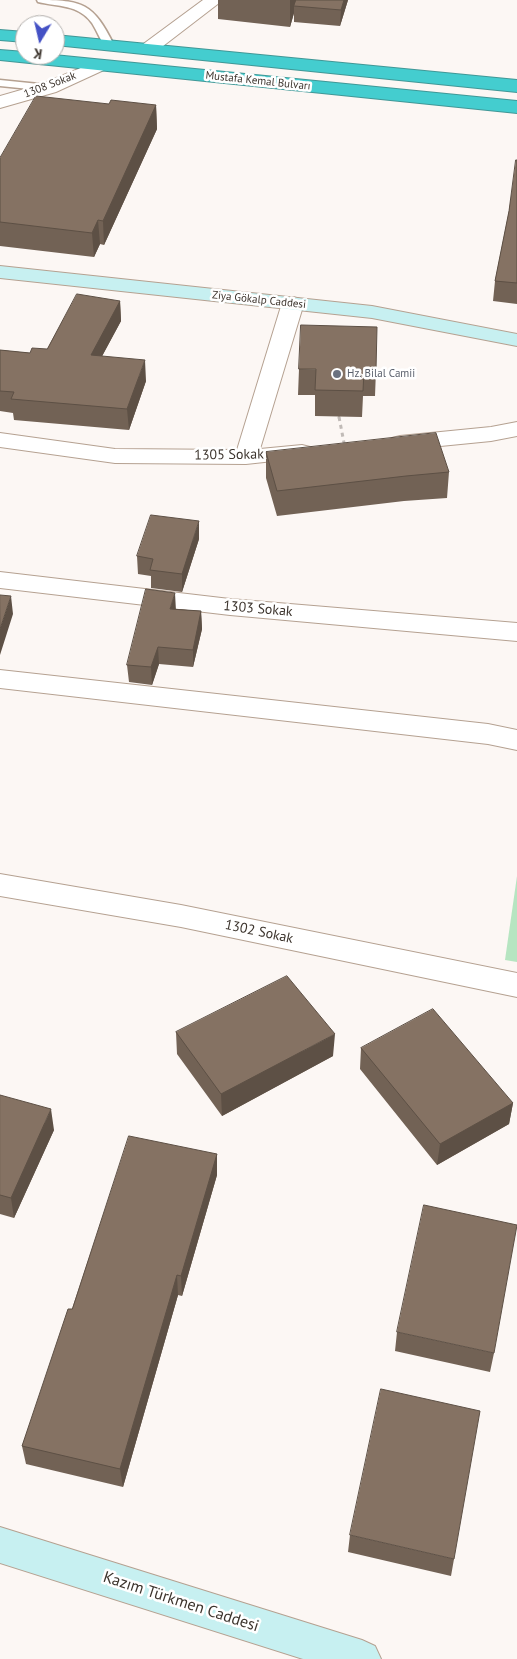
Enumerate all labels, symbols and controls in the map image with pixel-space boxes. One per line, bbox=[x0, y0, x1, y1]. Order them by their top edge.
north arrow bbox=[15, 15, 65, 65]
text: K bbox=[32, 44, 44, 63]
street label: 1308 Sokak bbox=[22, 69, 78, 101]
street label: Mustafa Kemal Bulvarı bbox=[205, 69, 311, 93]
street label: Ziya Gökalp Caddesi bbox=[211, 288, 307, 312]
place label: Hz. Bilal Camii bbox=[347, 367, 415, 381]
marker: Hz. Bilal Camii bbox=[331, 368, 343, 380]
street label: 1305 Sokak bbox=[194, 446, 264, 464]
street label: 1303 Sokak bbox=[223, 598, 293, 620]
street label: 1302 Sokak bbox=[223, 917, 295, 947]
street label: Kazım Türkmen Caddesi bbox=[101, 1568, 261, 1636]

